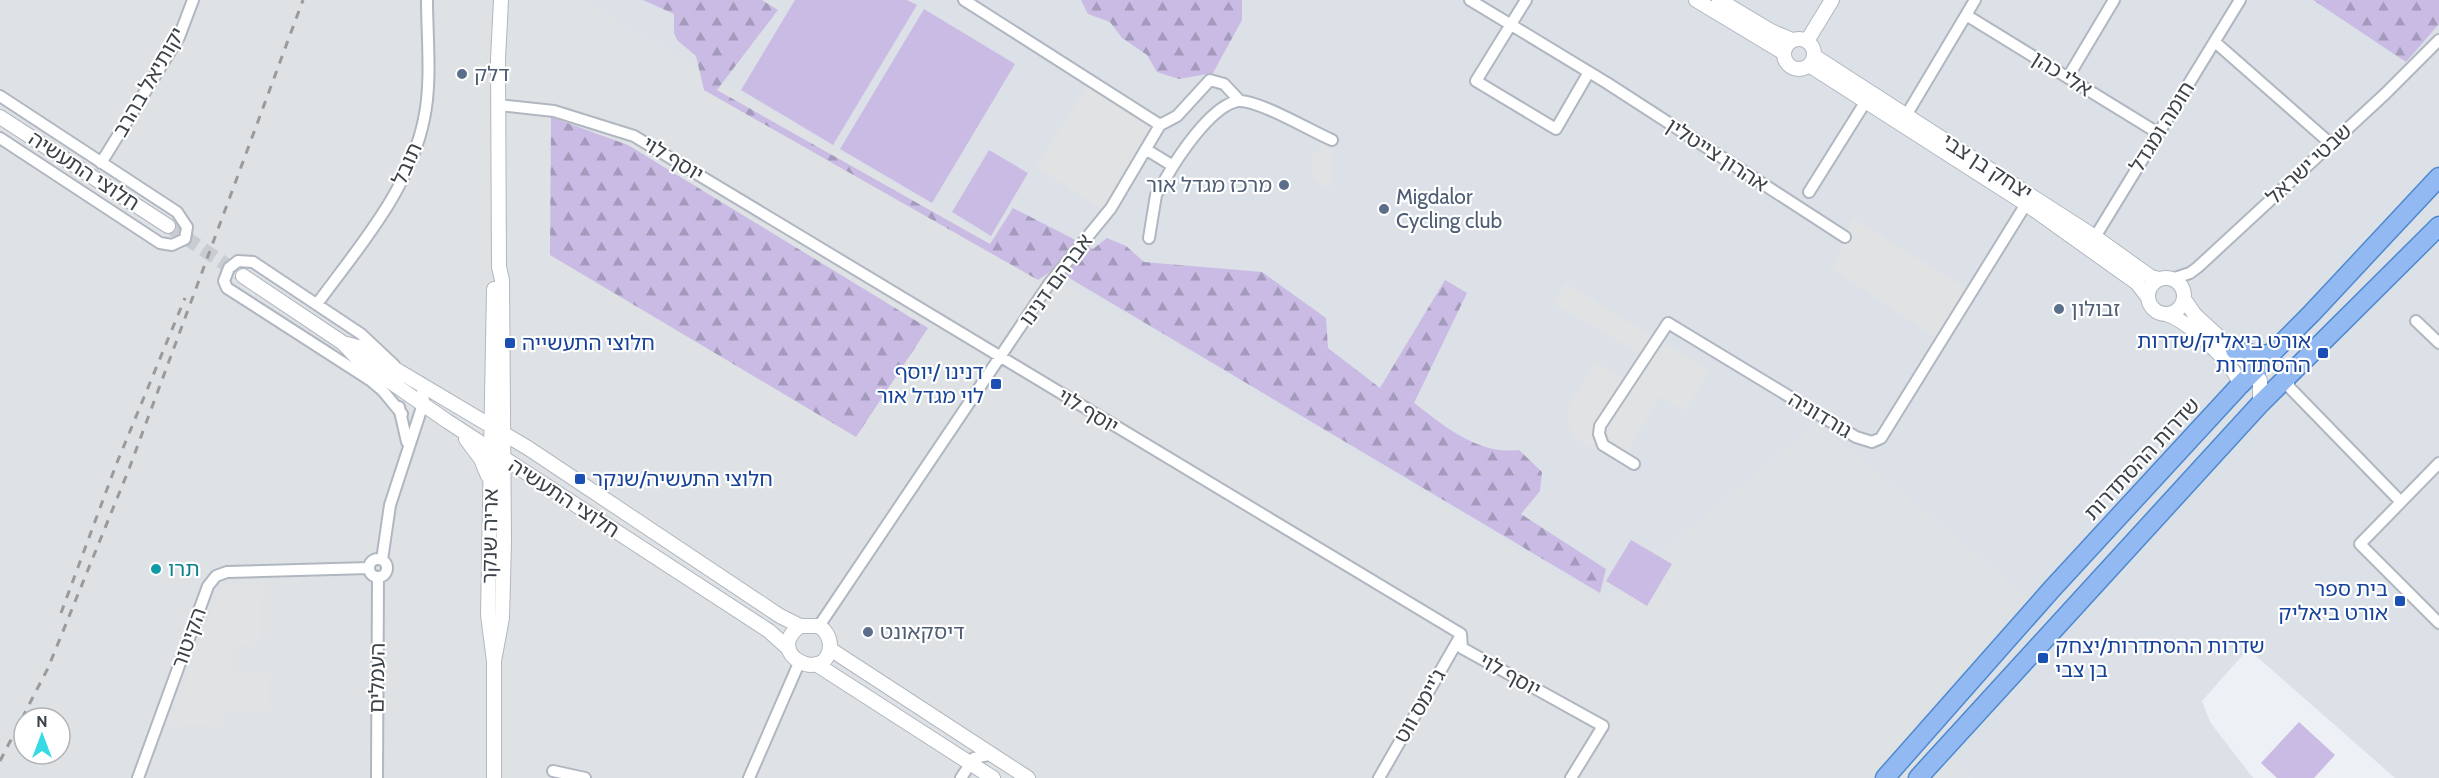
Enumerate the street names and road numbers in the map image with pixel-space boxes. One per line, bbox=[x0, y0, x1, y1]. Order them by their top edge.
street label: יקותיאל בהרב bbox=[107, 23, 190, 141]
street label: אלי כהן bbox=[2028, 46, 2097, 102]
street label: חומה ומגדל bbox=[2124, 77, 2199, 177]
street label: אהרון צייטלין bbox=[1662, 112, 1773, 197]
street label: שבטי ישראל bbox=[2261, 118, 2357, 209]
street label: חלוצי התעשיה bbox=[24, 126, 144, 216]
street label: יצחק בן צבי bbox=[1937, 128, 2037, 205]
street label: יוסף לוי bbox=[638, 131, 708, 186]
street label: תובל bbox=[386, 139, 427, 189]
street label: אברהם דנינו bbox=[1014, 229, 1097, 331]
street label: יוסף לוי bbox=[1053, 383, 1123, 438]
street label: גורדוניה bbox=[1784, 386, 1856, 443]
street label: שדרות ההסתדרות bbox=[2079, 392, 2205, 525]
street label: חלוצי התעשיה bbox=[504, 453, 624, 543]
street label: אריה שנקר bbox=[476, 488, 503, 584]
street label: הקיטור bbox=[166, 604, 211, 672]
street label: העמלים bbox=[363, 643, 390, 713]
street label: יוסף לוי bbox=[1475, 648, 1545, 702]
street label: ג'יימס ווט bbox=[1389, 664, 1451, 747]

